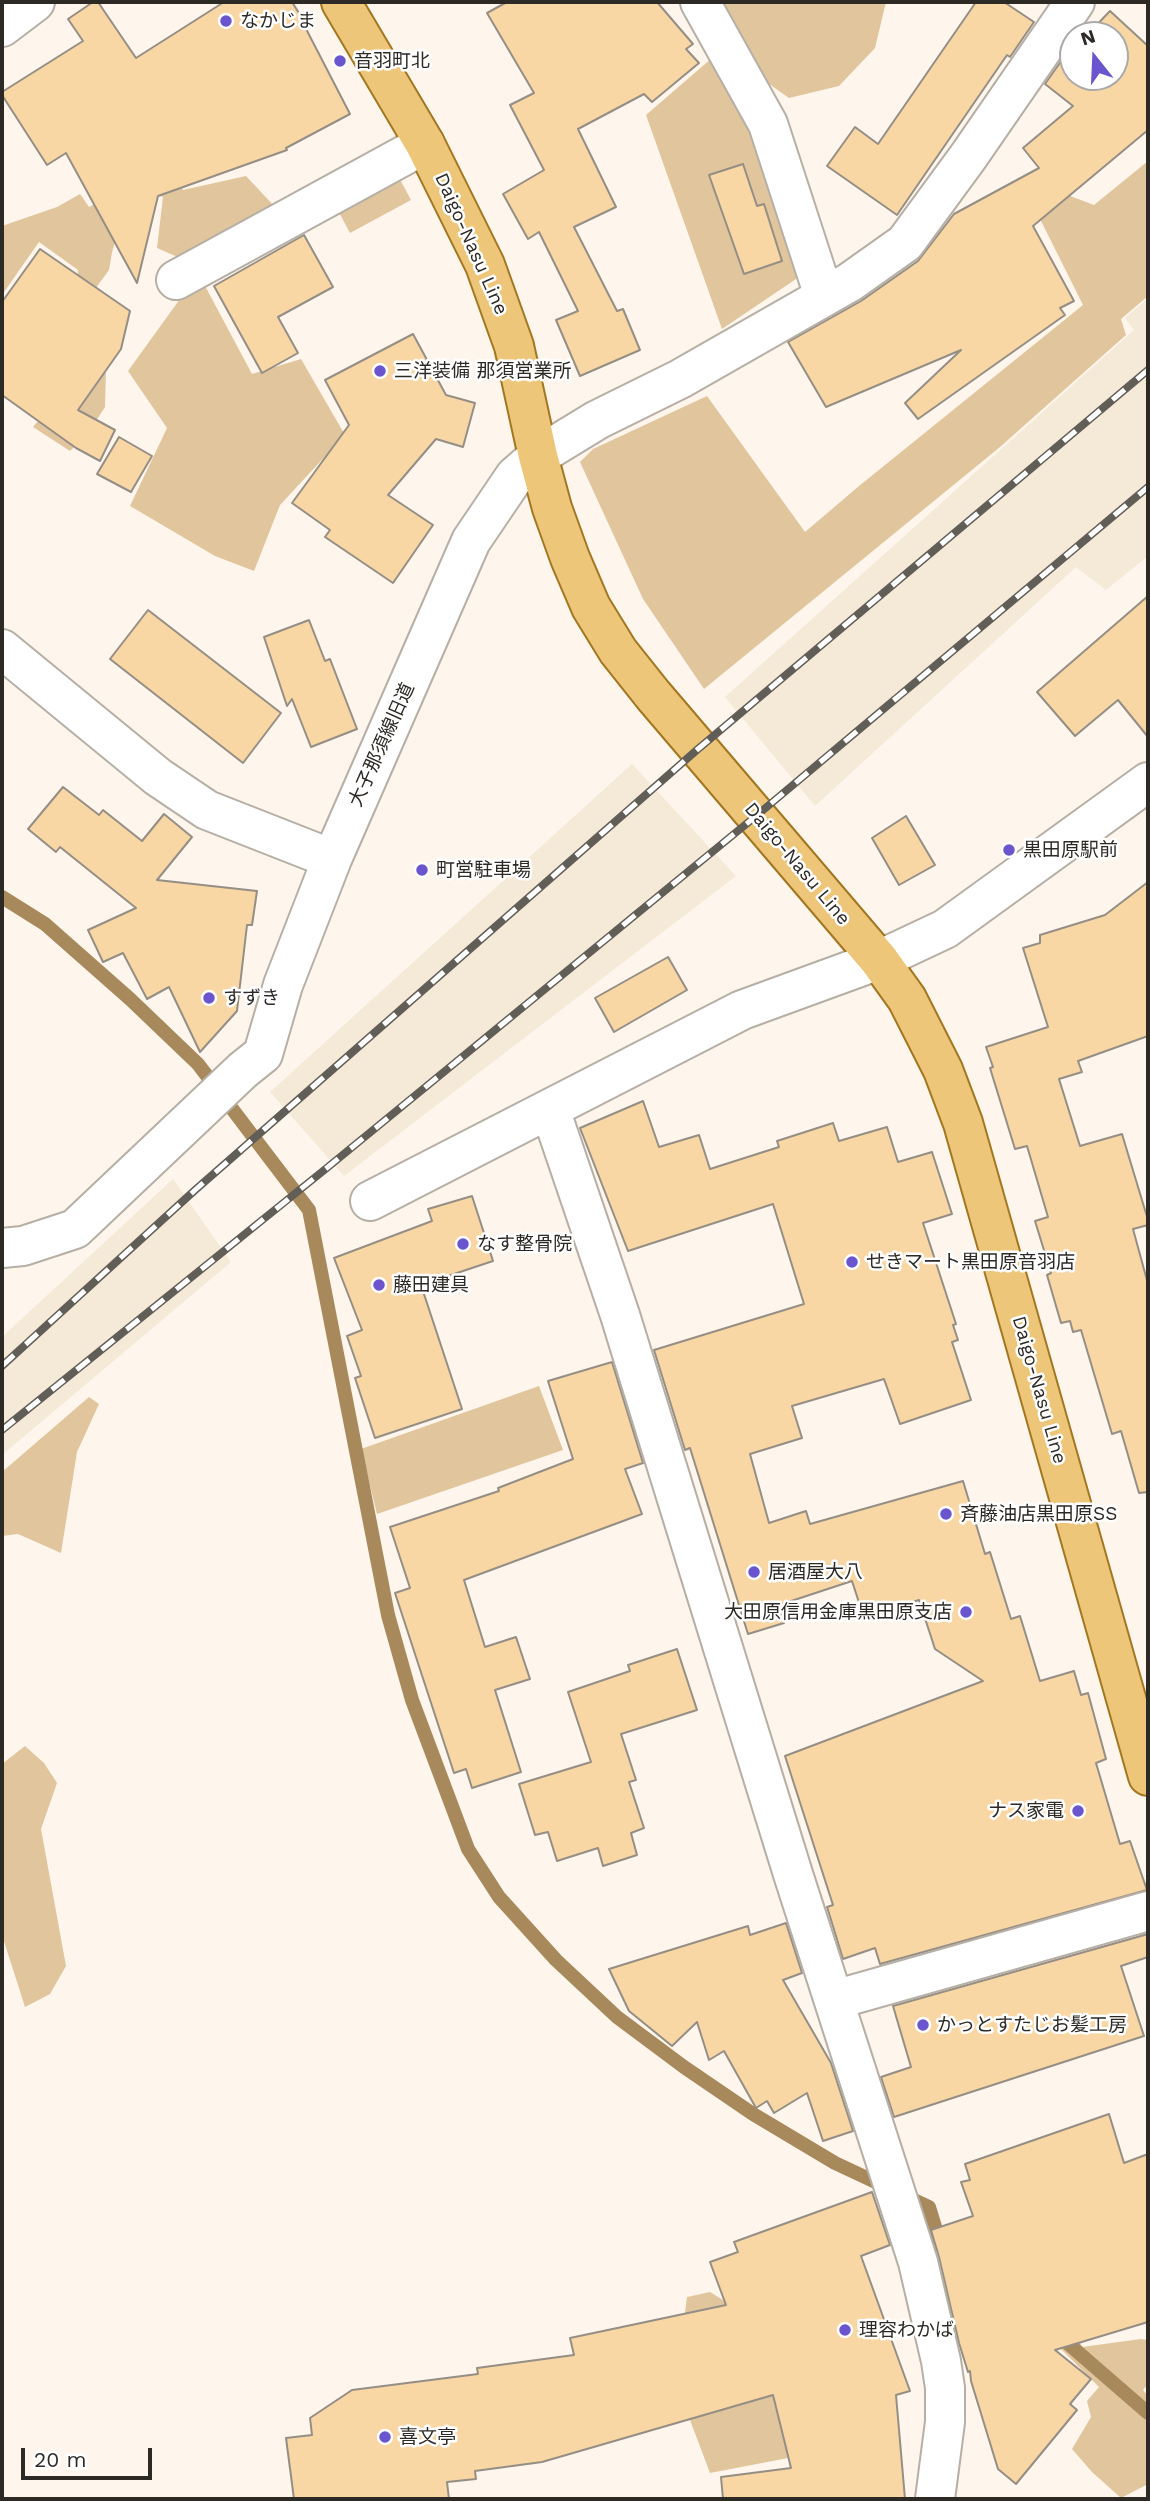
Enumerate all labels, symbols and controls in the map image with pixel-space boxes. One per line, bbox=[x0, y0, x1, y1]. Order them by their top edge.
place label: なかじま bbox=[240, 10, 316, 32]
marker: なかじま bbox=[218, 13, 234, 29]
north arrow bbox=[1059, 21, 1129, 91]
text: N bbox=[1078, 24, 1098, 51]
place label: 音羽町北 bbox=[354, 50, 430, 72]
marker: 音羽町北 bbox=[332, 53, 348, 69]
street label: Daigo-Nasu Line bbox=[430, 170, 512, 318]
place label: 三洋装備 那須営業所 bbox=[394, 360, 571, 382]
marker: 三洋装備 那須営業所 bbox=[372, 363, 388, 379]
street label: 大子那須線旧道 bbox=[345, 680, 419, 810]
street label: Daigo-Nasu Line bbox=[739, 798, 855, 930]
place label: 黒田原駅前 bbox=[1023, 839, 1118, 861]
marker: 黒田原駅前 bbox=[1001, 842, 1017, 858]
place label: 町営駐車場 bbox=[436, 859, 531, 881]
marker: 町営駐車場 bbox=[414, 862, 430, 878]
place label: すずき bbox=[223, 987, 280, 1009]
marker: すずき bbox=[201, 990, 217, 1006]
place label: なす整骨院 bbox=[477, 1233, 572, 1255]
marker: なす整骨院 bbox=[455, 1236, 471, 1252]
place label: せきマート黒田原音羽店 bbox=[866, 1251, 1075, 1273]
marker: せきマート黒田原音羽店 bbox=[844, 1254, 860, 1270]
place label: 藤田建具 bbox=[393, 1274, 469, 1296]
marker: 藤田建具 bbox=[371, 1277, 387, 1293]
street label: Daigo-Nasu Line bbox=[1007, 1313, 1071, 1467]
place label: 斉藤油店黒田原SS bbox=[960, 1503, 1117, 1525]
marker: 斉藤油店黒田原SS bbox=[938, 1506, 954, 1522]
place label: 居酒屋大八 bbox=[768, 1561, 863, 1583]
marker: 居酒屋大八 bbox=[746, 1564, 762, 1580]
place label: 大田原信用金庫黒田原支店 bbox=[724, 1601, 952, 1623]
marker: 大田原信用金庫黒田原支店 bbox=[958, 1604, 974, 1620]
place label: ナス家電 bbox=[988, 1800, 1064, 1822]
marker: ナス家電 bbox=[1070, 1803, 1086, 1819]
place label: かっとすたじお髪工房 bbox=[937, 2014, 1127, 2036]
marker: かっとすたじお髪工房 bbox=[915, 2017, 931, 2033]
place label: 理容わかば bbox=[859, 2319, 954, 2341]
marker: 理容わかば bbox=[837, 2322, 853, 2338]
place label: 喜文亭 bbox=[399, 2426, 456, 2448]
marker: 喜文亭 bbox=[377, 2429, 393, 2445]
scale bar bbox=[24, 2434, 156, 2478]
text: 20 m bbox=[34, 2447, 86, 2472]

